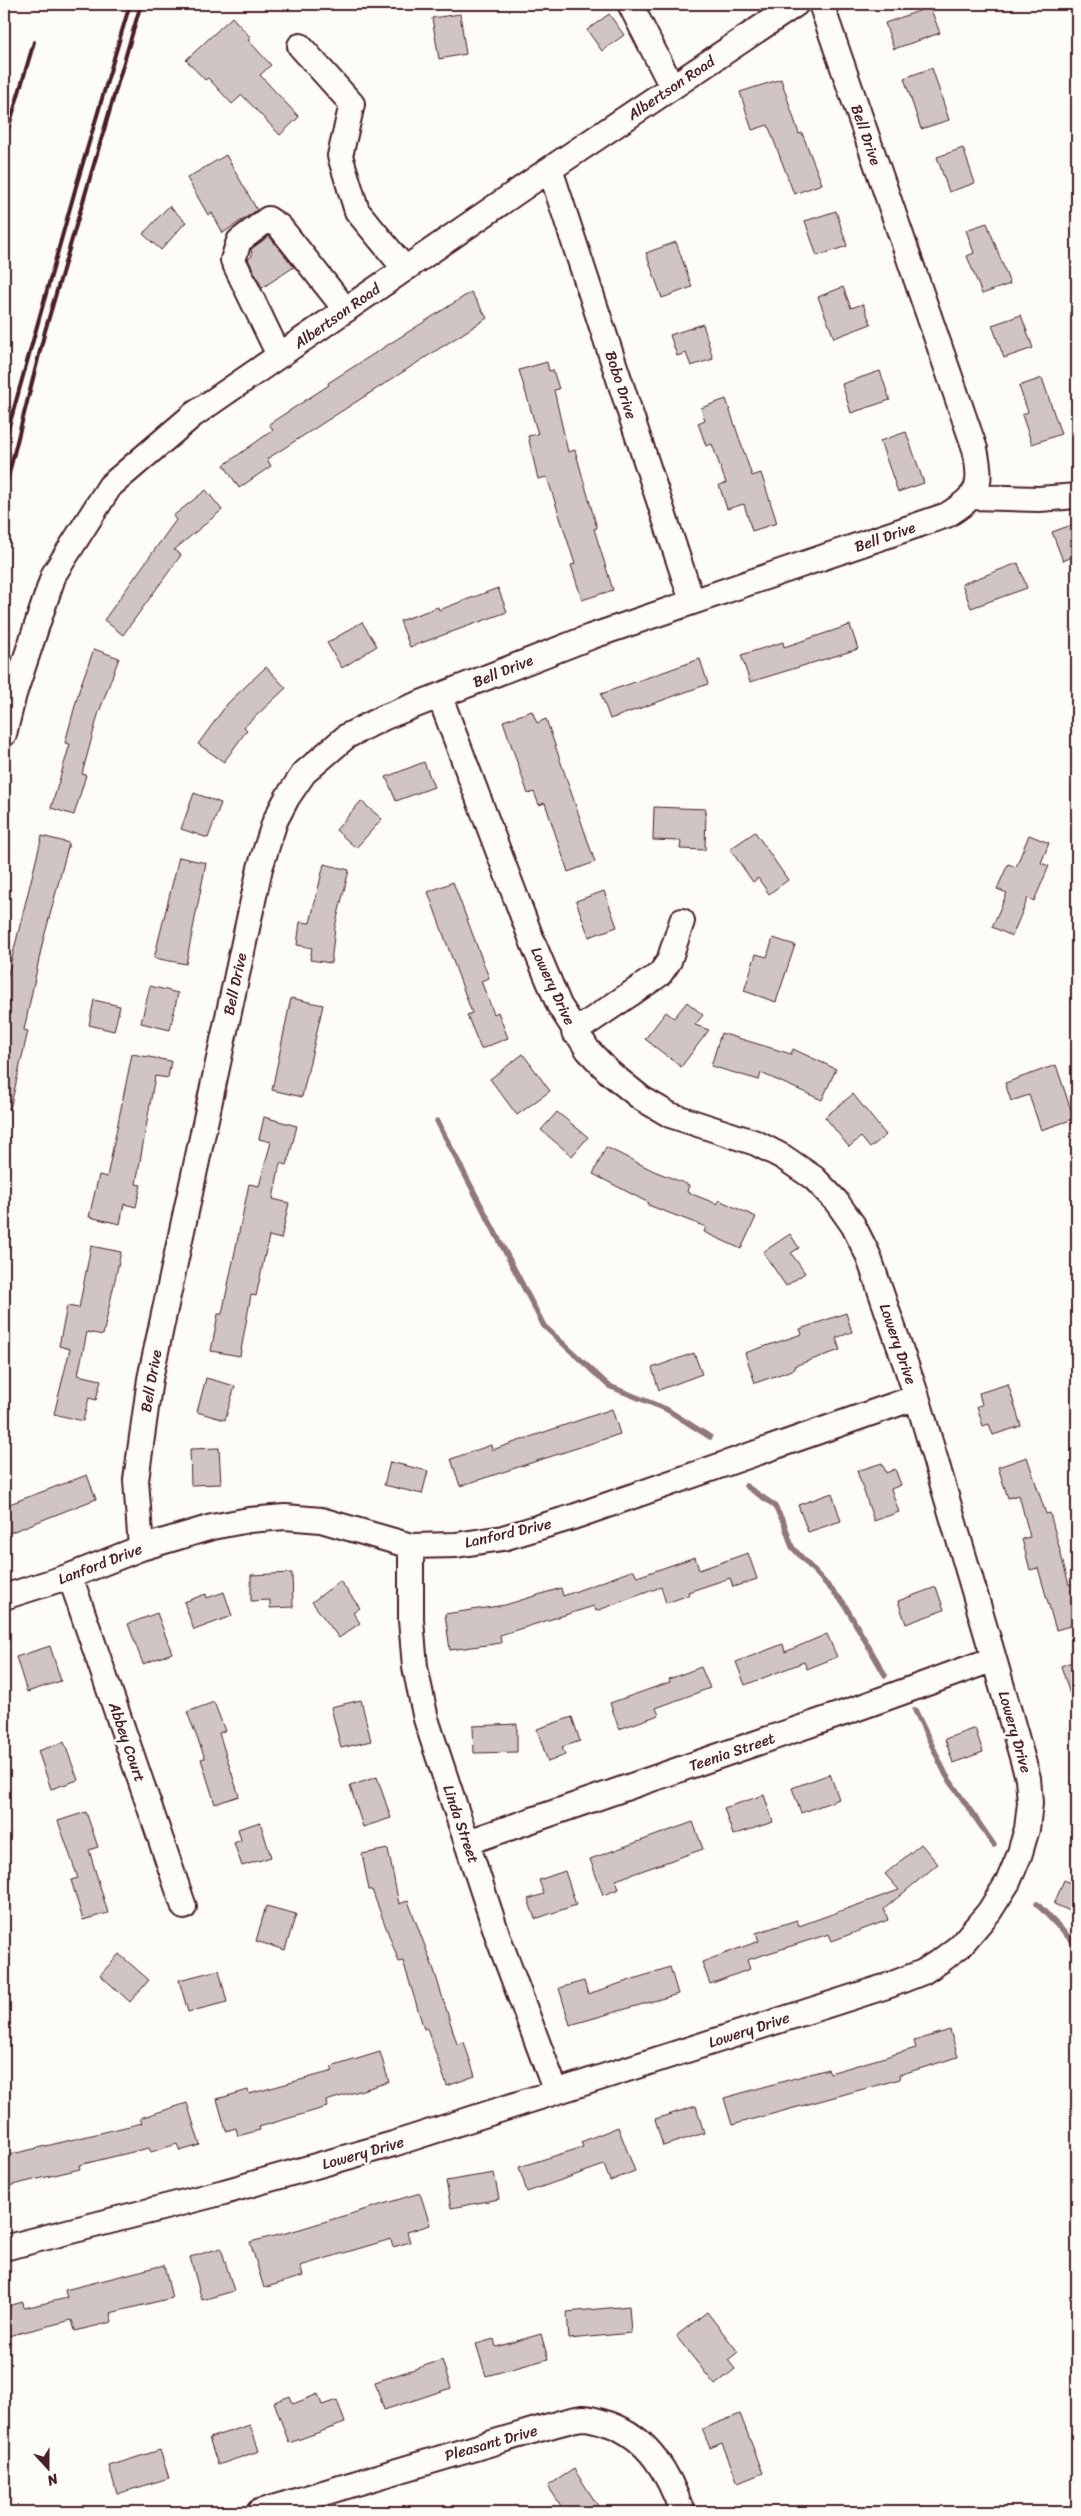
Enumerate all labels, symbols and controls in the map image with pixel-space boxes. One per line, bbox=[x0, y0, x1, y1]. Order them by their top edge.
street label: Albertson Road bbox=[621, 48, 721, 128]
street label: Bell Drive bbox=[843, 101, 889, 169]
street label: Albertson Road bbox=[287, 276, 387, 356]
street label: Bobo Drive bbox=[598, 347, 644, 423]
street label: Bell Drive bbox=[851, 514, 919, 560]
street label: Bell Drive bbox=[469, 647, 537, 695]
street label: Lowery Drive bbox=[523, 942, 583, 1030]
street label: Bell Drive bbox=[216, 950, 254, 1018]
street label: Lowery Drive bbox=[872, 1300, 924, 1388]
street label: Bell Drive bbox=[133, 1348, 169, 1414]
street label: Lanford Drive bbox=[462, 1510, 554, 1556]
street label: Lanford Drive bbox=[54, 1536, 146, 1592]
street label: Lowery Drive bbox=[991, 1688, 1039, 1776]
street label: Abbey Court bbox=[101, 1698, 153, 1786]
street label: Teenia Street bbox=[685, 1725, 779, 1779]
street label: Linda Street bbox=[435, 1781, 487, 1867]
street label: Lowery Drive bbox=[705, 2005, 793, 2055]
street label: Lowery Drive bbox=[319, 2129, 407, 2177]
street label: Pleasant Drive bbox=[441, 2417, 541, 2469]
north arrow bbox=[22, 2444, 72, 2494]
text: N bbox=[43, 2466, 62, 2493]

